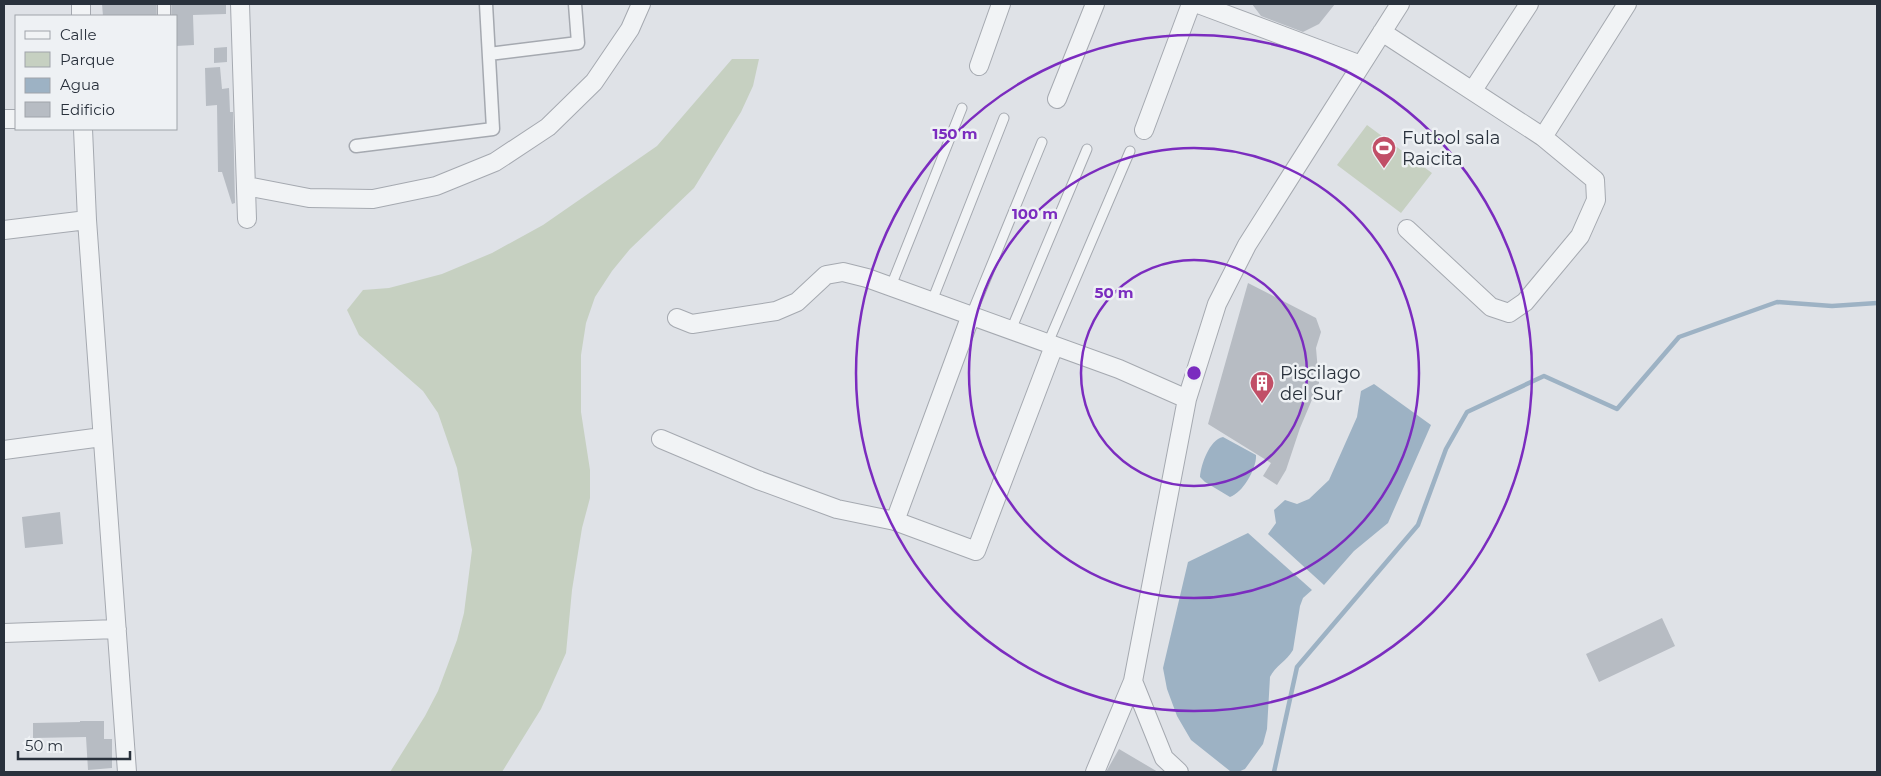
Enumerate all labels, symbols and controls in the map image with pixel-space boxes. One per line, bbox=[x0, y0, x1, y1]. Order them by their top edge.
legend bbox=[15, 15, 178, 130]
text: Calle bbox=[60, 25, 97, 44]
text: Parque bbox=[60, 50, 115, 69]
text: Agua bbox=[60, 75, 100, 94]
text: Edificio bbox=[60, 100, 115, 119]
text: 150 m bbox=[933, 124, 977, 143]
place label: Futbol sala Raicita bbox=[1402, 127, 1500, 170]
sports icon: Futbol sala Raicita bbox=[1371, 135, 1397, 169]
text: 100 m bbox=[1012, 204, 1058, 223]
text: 50 m bbox=[1094, 283, 1134, 302]
place label: Piscilago del Sur bbox=[1280, 362, 1360, 405]
centre of rings bbox=[1185, 364, 1203, 382]
building icon: Piscilago del Sur bbox=[1249, 370, 1275, 404]
scale bar bbox=[18, 728, 130, 760]
text: 50 m bbox=[25, 736, 63, 755]

